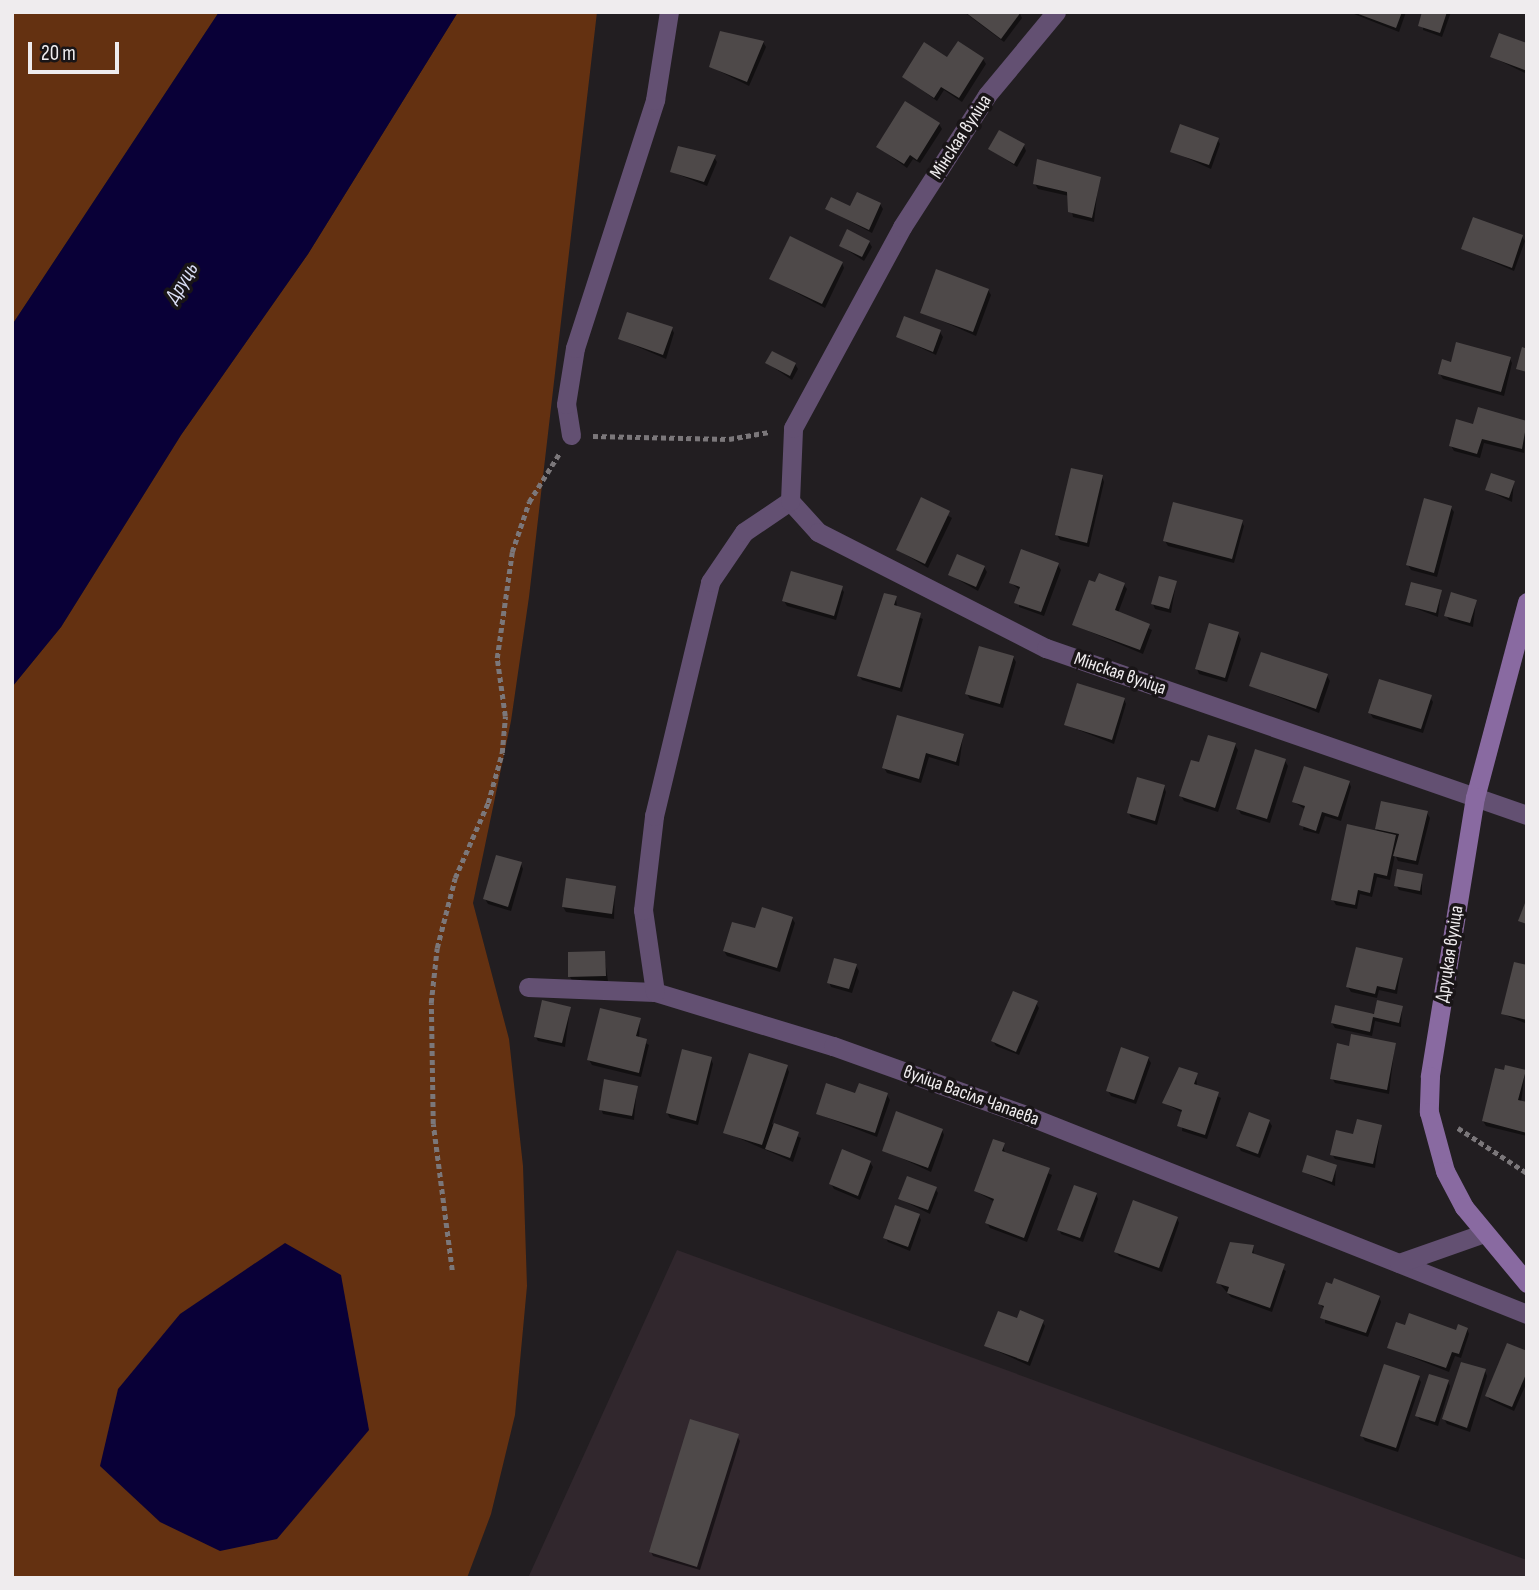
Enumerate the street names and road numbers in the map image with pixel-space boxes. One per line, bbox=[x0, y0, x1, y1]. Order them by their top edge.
street label: Мінская вуліца bbox=[925, 91, 997, 183]
street label: Мінская вуліца bbox=[1071, 648, 1169, 700]
street label: Друцкая вуліца bbox=[1431, 904, 1469, 1004]
street label: вуліца Васіля Чапаева bbox=[900, 1061, 1042, 1131]

